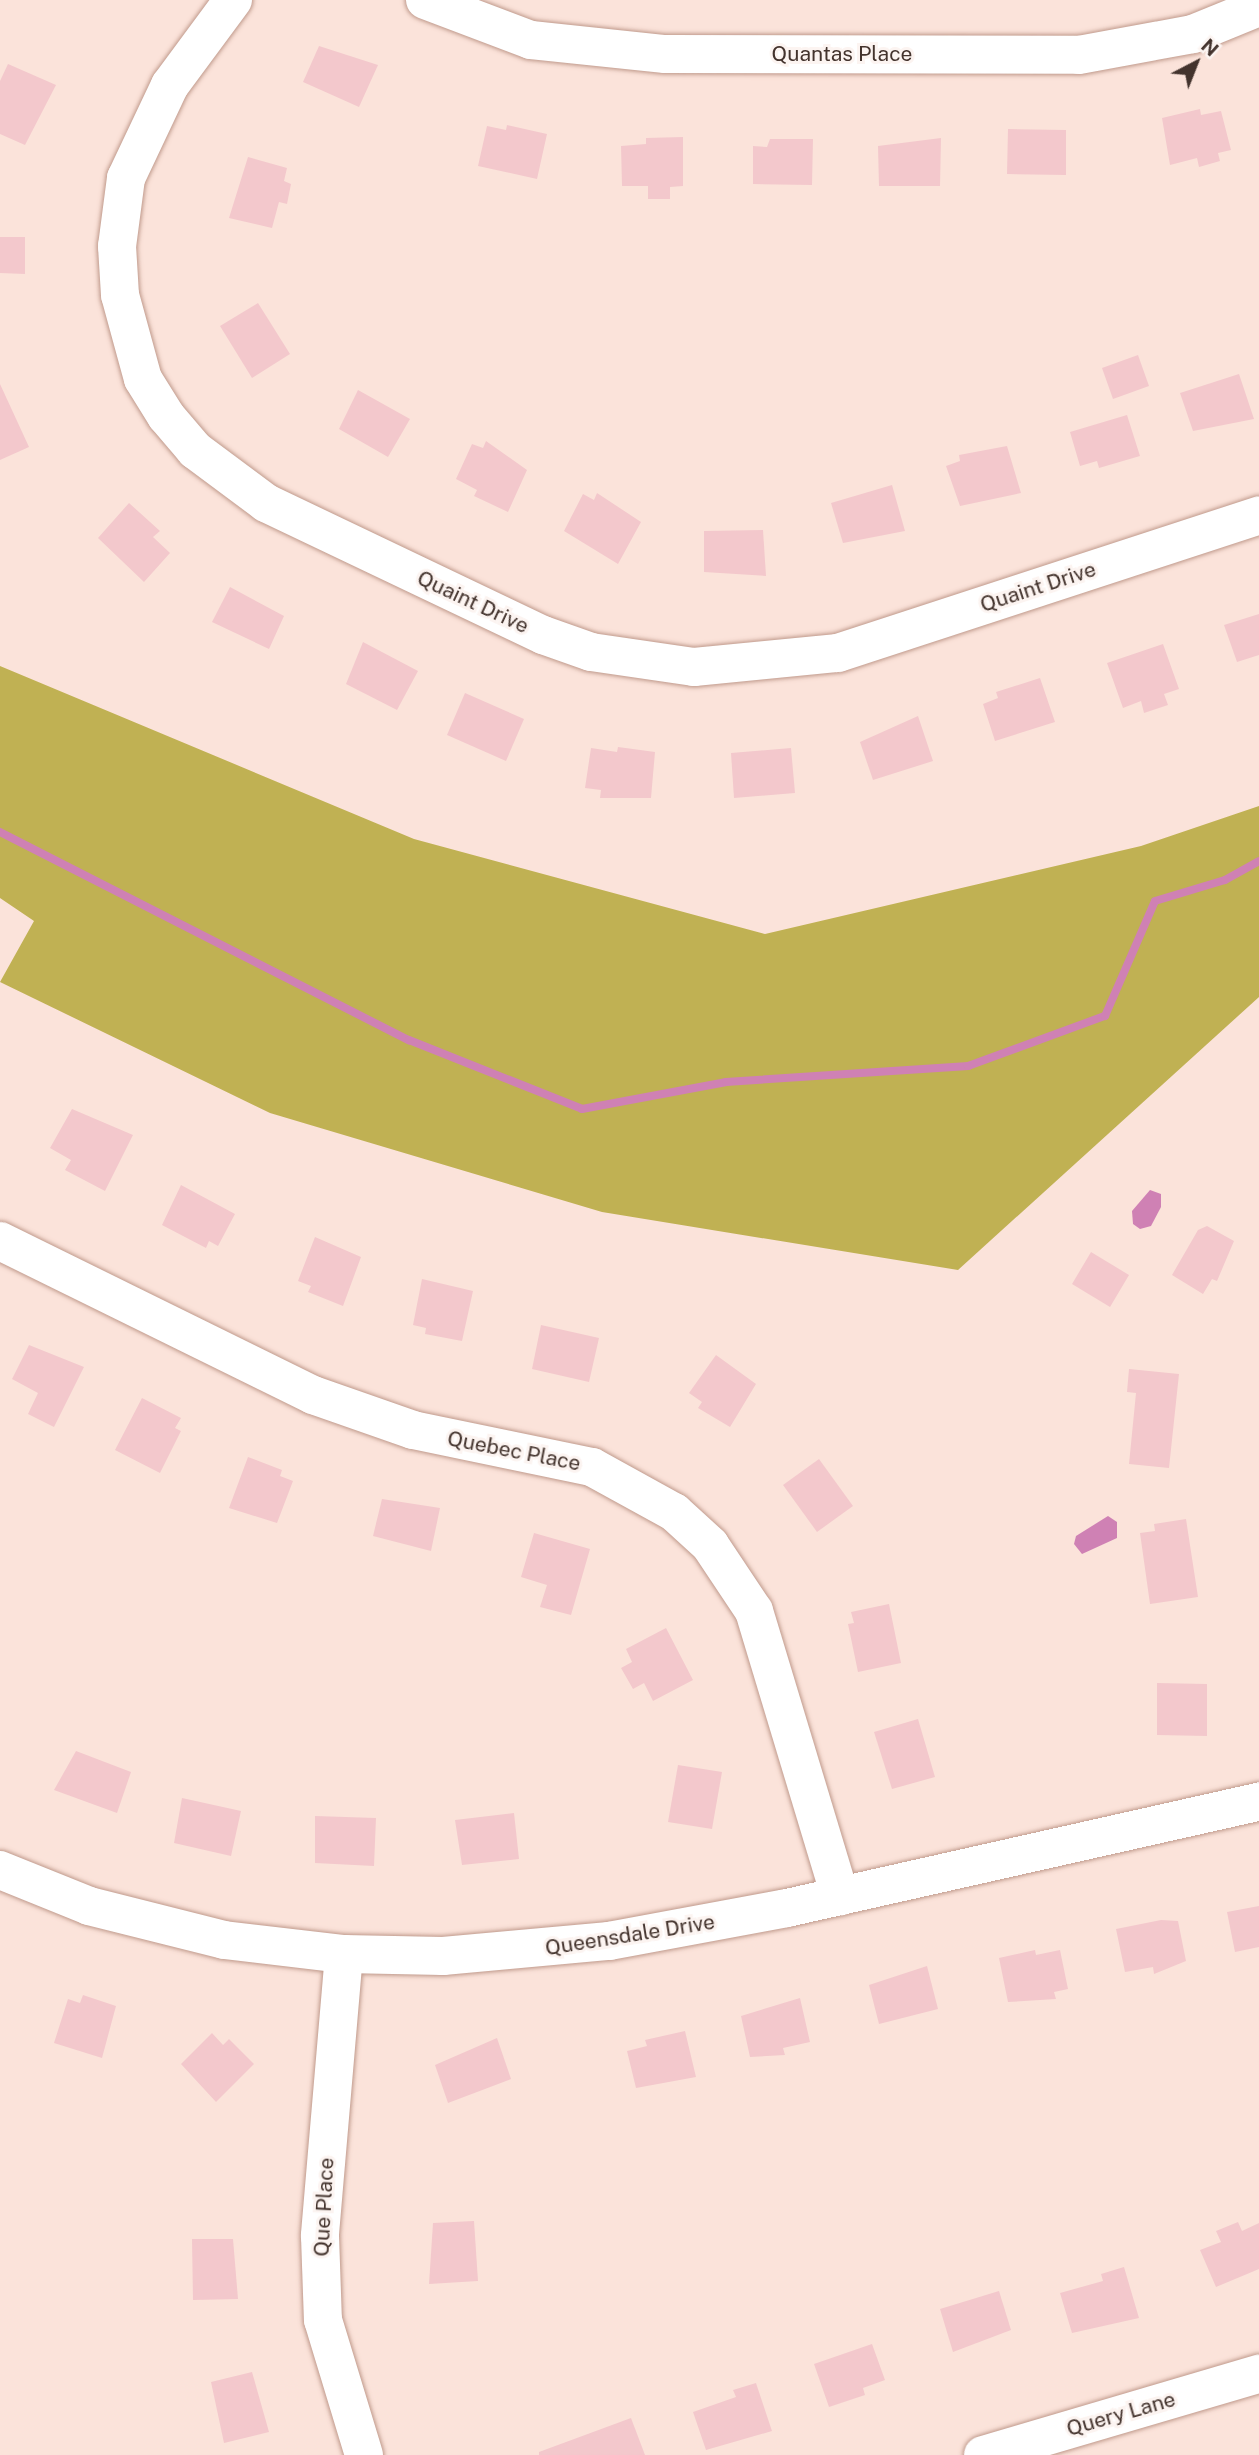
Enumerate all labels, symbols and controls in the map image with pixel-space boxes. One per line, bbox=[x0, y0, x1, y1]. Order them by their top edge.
north arrow bbox=[1161, 28, 1231, 98]
text: N bbox=[1197, 34, 1223, 61]
street label: Quantas Place bbox=[772, 41, 912, 67]
street label: Quaint Drive bbox=[977, 556, 1099, 618]
street label: Quaint Drive bbox=[413, 565, 533, 639]
street label: Quebec Place bbox=[445, 1426, 583, 1476]
street label: Queensdale Drive bbox=[543, 1909, 717, 1961]
street label: Que Place bbox=[309, 2157, 339, 2257]
street label: Query Lane bbox=[1064, 2386, 1178, 2442]

